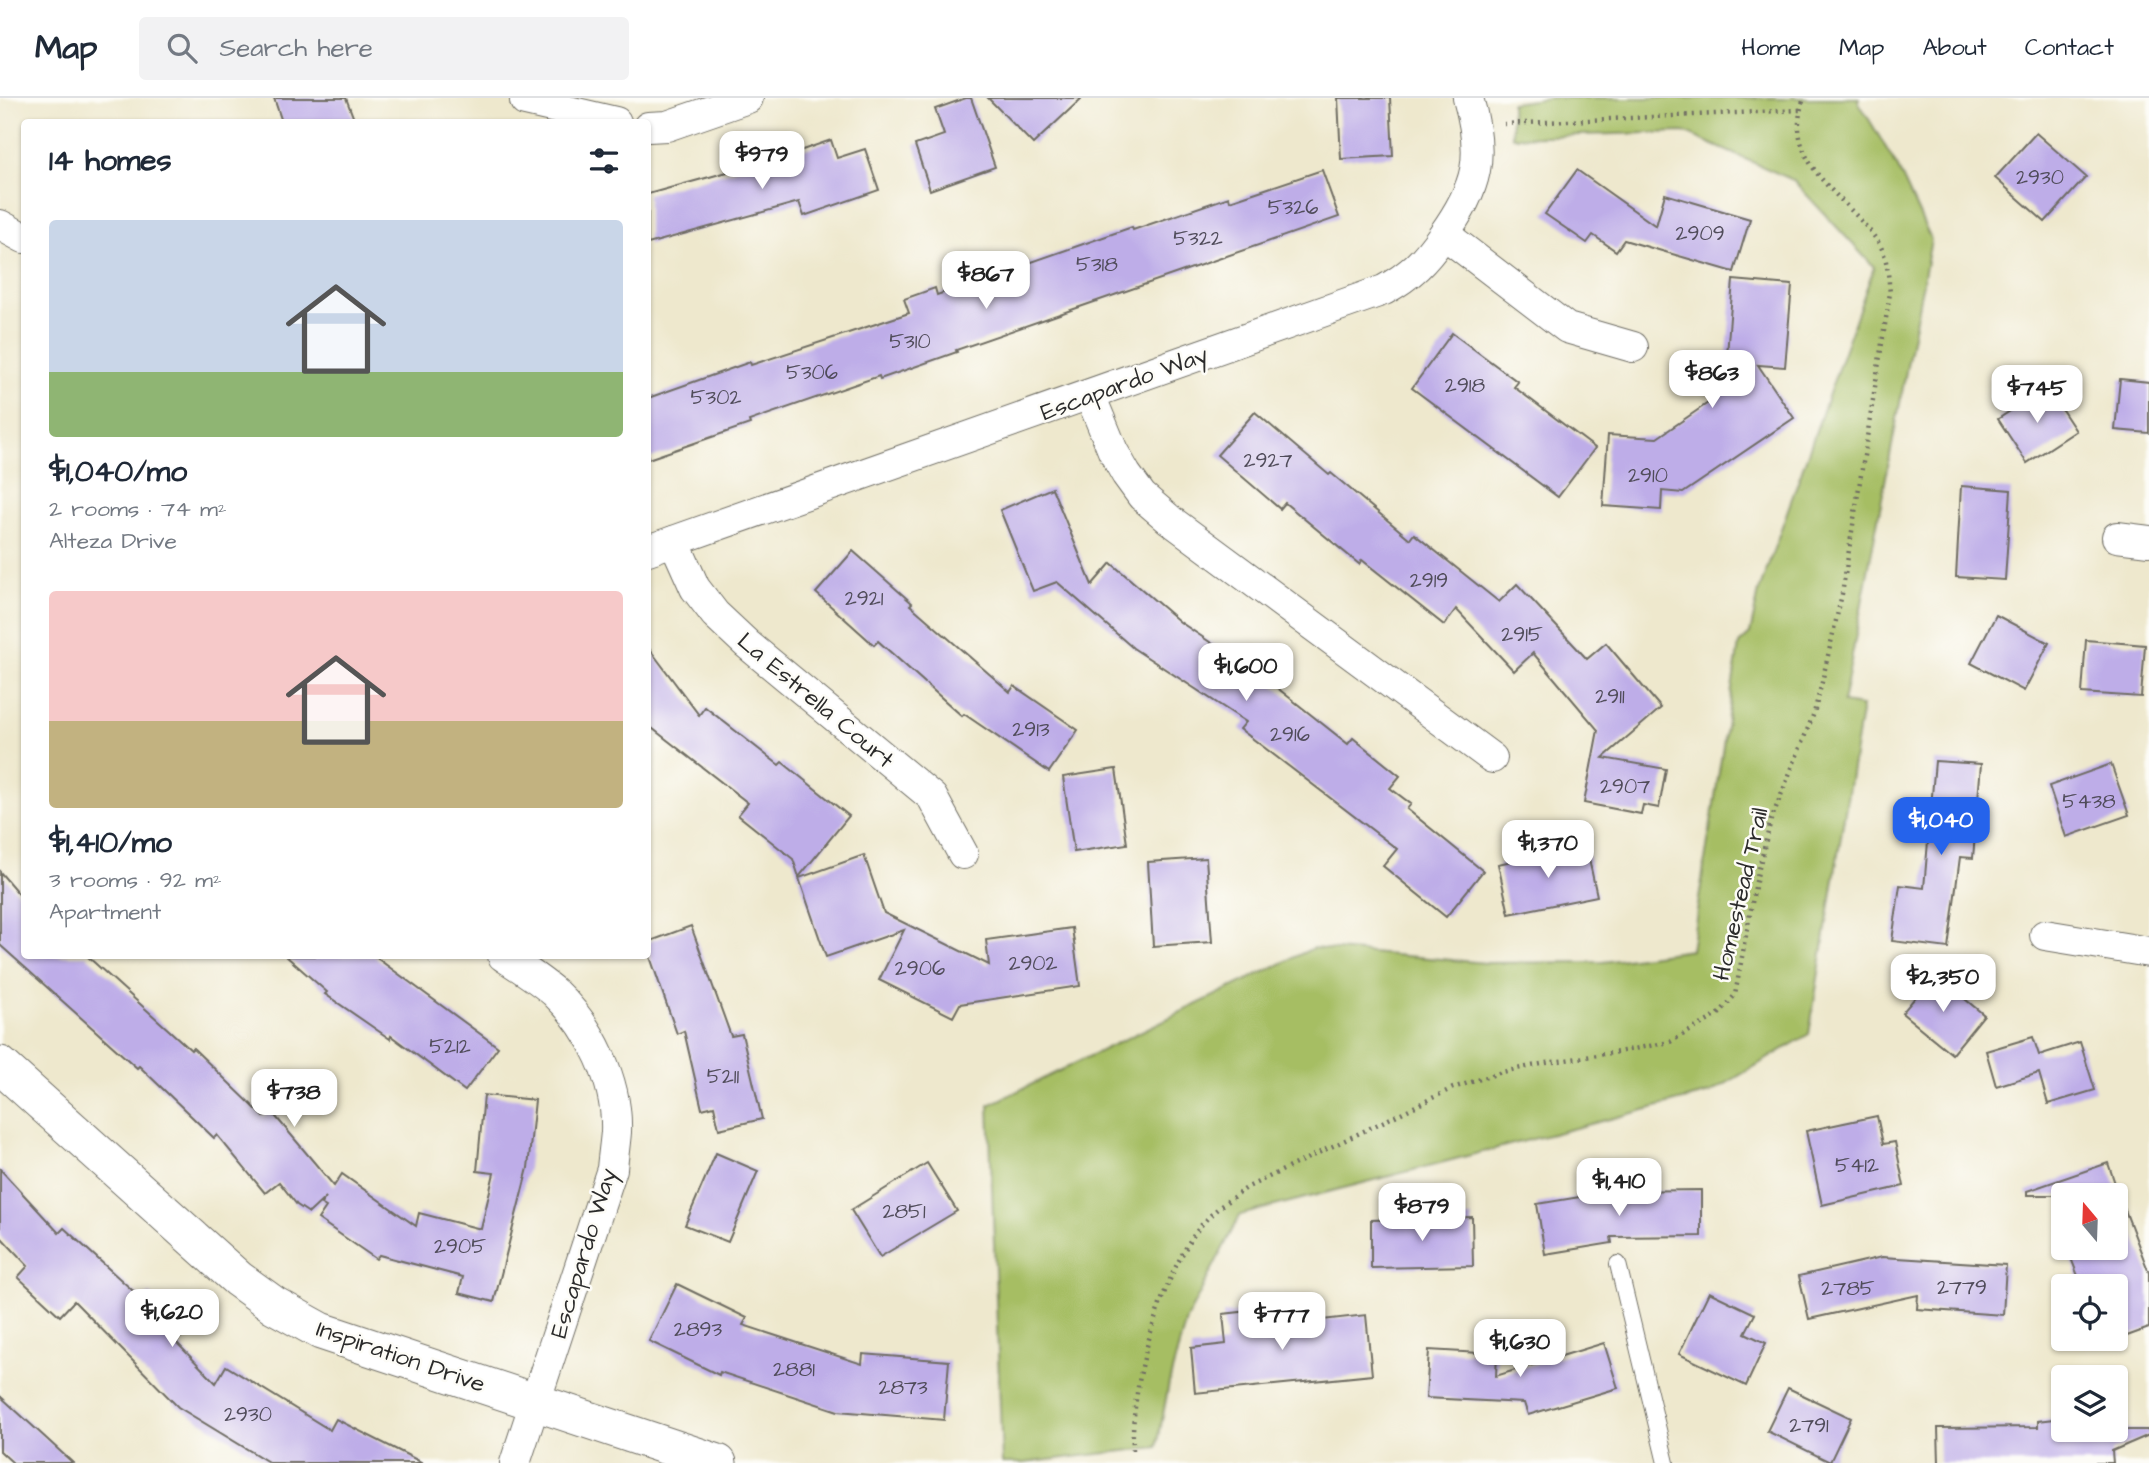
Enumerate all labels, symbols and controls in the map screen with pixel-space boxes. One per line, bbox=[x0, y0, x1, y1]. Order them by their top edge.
search box bbox=[139, 17, 629, 80]
text: Map bbox=[35, 25, 97, 71]
icon: search bbox=[163, 29, 201, 67]
text: Search here bbox=[219, 30, 373, 66]
text: Home bbox=[1741, 31, 1801, 65]
text: Map bbox=[1839, 31, 1884, 65]
text: About bbox=[1922, 31, 1987, 65]
text: Contact bbox=[2025, 31, 2114, 65]
pin: $979 bbox=[721, 132, 803, 191]
text: $979 bbox=[735, 138, 789, 170]
text: 14 homes bbox=[49, 140, 172, 182]
icon: filters bbox=[585, 142, 623, 180]
house number: 2930 bbox=[2016, 163, 2064, 192]
house number: 5326 bbox=[1268, 193, 1318, 222]
house number: 2909 bbox=[1675, 219, 1725, 248]
house number: 5322 bbox=[1173, 224, 1223, 253]
house number: 5318 bbox=[1076, 250, 1118, 279]
pin: $867 bbox=[945, 252, 1027, 311]
text: $867 bbox=[958, 258, 1014, 290]
icon: home bbox=[273, 266, 399, 392]
house number: 5310 bbox=[889, 327, 931, 356]
street label: Escapardo Way bbox=[1036, 338, 1213, 431]
pin: $863 bbox=[1671, 350, 1753, 410]
text: $863 bbox=[1685, 357, 1739, 389]
house number: 5306 bbox=[786, 358, 838, 387]
pin: $745 bbox=[1996, 366, 2078, 425]
house number: 2918 bbox=[1445, 371, 1486, 400]
text: $745 bbox=[2008, 372, 2066, 404]
house number: 5302 bbox=[691, 383, 741, 412]
house number: 2927 bbox=[1244, 446, 1293, 475]
text: $1,040/mo bbox=[49, 451, 187, 493]
house number: 2910 bbox=[1628, 461, 1668, 490]
text: 2 rooms · 74 m² bbox=[49, 493, 227, 525]
text: Alteza Drive bbox=[49, 525, 177, 557]
house number: 2919 bbox=[1410, 566, 1448, 595]
house number: 2921 bbox=[845, 584, 884, 613]
house number: 2915 bbox=[1501, 620, 1543, 649]
street label: La Estrella Court bbox=[730, 625, 901, 777]
icon: home bbox=[273, 637, 399, 763]
pin: $1,600 bbox=[1189, 644, 1303, 703]
text: $1,600 bbox=[1214, 650, 1278, 682]
house number: 2911 bbox=[1595, 682, 1625, 711]
house number: 2913 bbox=[1012, 715, 1050, 744]
house number: 2916 bbox=[1270, 720, 1310, 749]
house number: 2907 bbox=[1600, 772, 1650, 801]
house number: 5438 bbox=[2062, 787, 2116, 816]
pin: $1,040 bbox=[1884, 798, 1998, 857]
street label: Homestead Trail bbox=[1705, 804, 1777, 984]
text: $1,040 bbox=[1909, 804, 1973, 836]
pin: $1,370 bbox=[1491, 820, 1605, 880]
text: $1,410/mo bbox=[49, 822, 172, 864]
text: $1,370 bbox=[1518, 827, 1578, 859]
text: 3 rooms · 92 m² bbox=[49, 864, 222, 896]
text: Apartment bbox=[49, 896, 161, 928]
house number: 2902 bbox=[1008, 949, 1058, 978]
house number: 2906 bbox=[895, 954, 945, 983]
pin: $2,350 bbox=[1886, 954, 2000, 1014]
text: $2,350 bbox=[1907, 961, 1979, 993]
house number: 5212 bbox=[429, 1032, 471, 1061]
house number: 5211 bbox=[707, 1062, 739, 1091]
pin: $738 bbox=[253, 1070, 335, 1129]
text: $738 bbox=[267, 1076, 321, 1108]
house number: 5412 bbox=[1835, 1151, 1879, 1180]
pin: $1,410 bbox=[1562, 1158, 1676, 1218]
street label: Escapardo Way bbox=[542, 1164, 627, 1343]
text: $1,410 bbox=[1593, 1165, 1645, 1197]
north arrow bbox=[2051, 1183, 2128, 1260]
map controls bbox=[2051, 1183, 2128, 1442]
pin: $879 bbox=[1381, 1184, 1463, 1243]
text: $879 bbox=[1395, 1190, 1449, 1222]
house number: 2851 bbox=[882, 1197, 926, 1226]
house number: 2905 bbox=[434, 1232, 486, 1261]
house number: 2779 bbox=[1937, 1273, 1987, 1302]
house number: 2785 bbox=[1821, 1274, 1875, 1303]
button: locate bbox=[2051, 1274, 2128, 1351]
pin: $1,620 bbox=[115, 1290, 229, 1349]
pin: $777 bbox=[1241, 1292, 1323, 1352]
text: $1,620 bbox=[141, 1296, 203, 1328]
text: $777 bbox=[1254, 1299, 1310, 1331]
street label: Inspiration Drive bbox=[312, 1312, 490, 1402]
house number: 2893 bbox=[674, 1315, 722, 1344]
pin: $1,630 bbox=[1463, 1320, 1577, 1379]
text: $1,630 bbox=[1490, 1326, 1550, 1358]
house number: 2881 bbox=[773, 1355, 815, 1384]
button: layers bbox=[2051, 1365, 2128, 1442]
house number: 2873 bbox=[878, 1373, 928, 1402]
house number: 2930 bbox=[224, 1400, 272, 1429]
house number: 2791 bbox=[1789, 1411, 1829, 1440]

